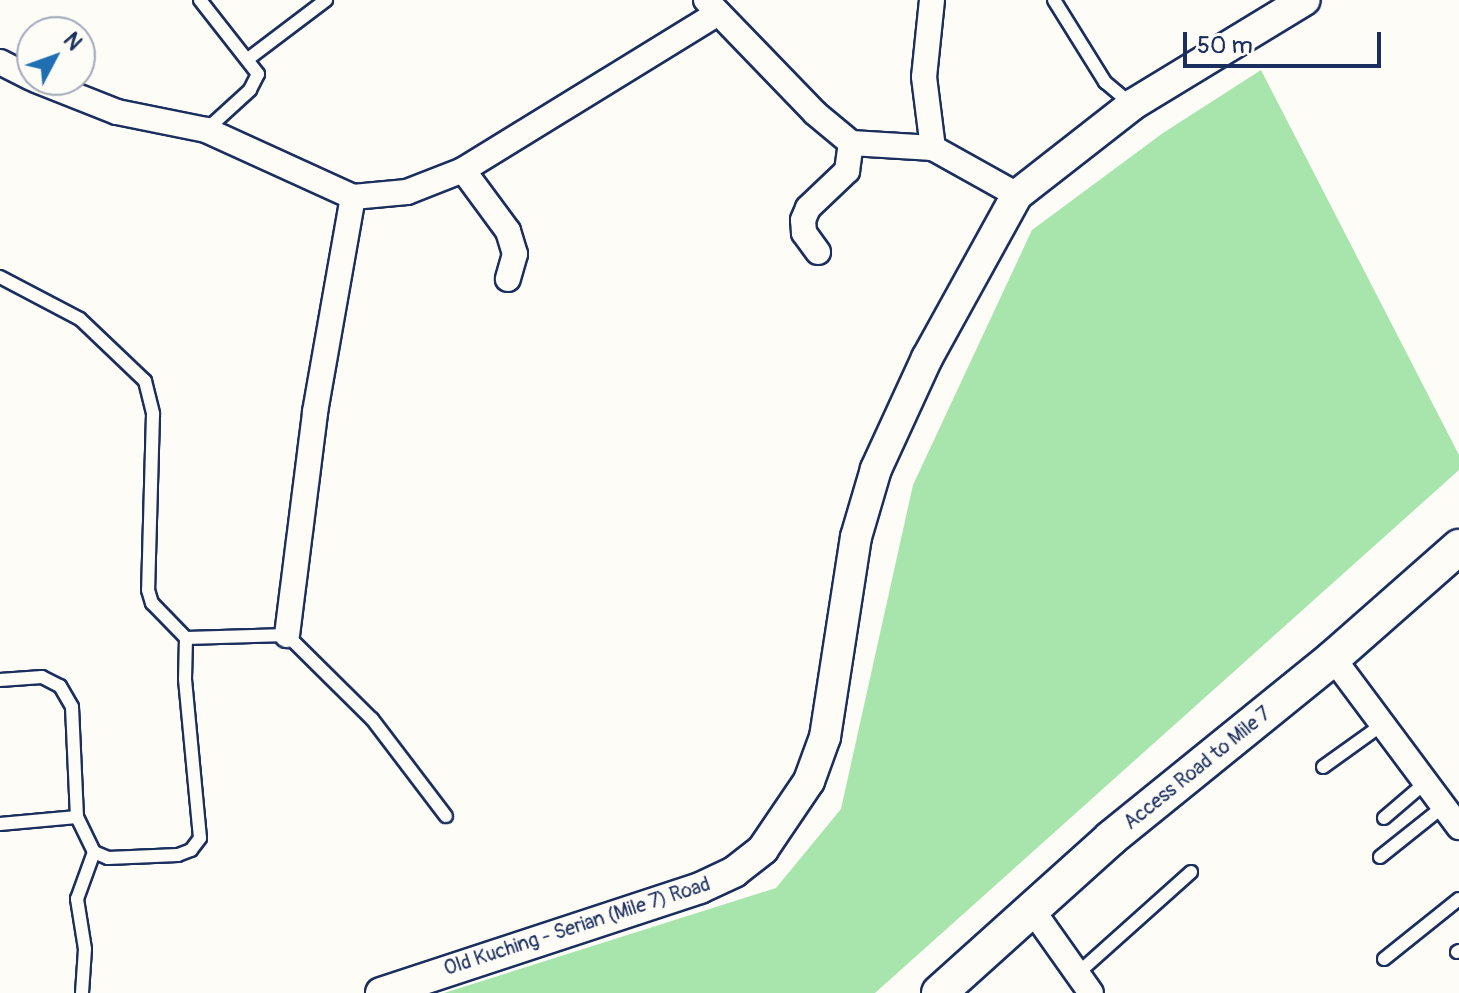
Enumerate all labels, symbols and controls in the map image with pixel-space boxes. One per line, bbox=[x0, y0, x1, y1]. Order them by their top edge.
north arrow bbox=[16, 16, 96, 96]
scale bar bbox=[1187, 16, 1385, 66]
text: N bbox=[57, 27, 88, 56]
text: 50 m bbox=[1197, 31, 1253, 60]
street label: Access Road to Mile 7 bbox=[1119, 701, 1275, 835]
street label: Old Kuching - Serian (Mile 7) Road bbox=[441, 872, 713, 980]

